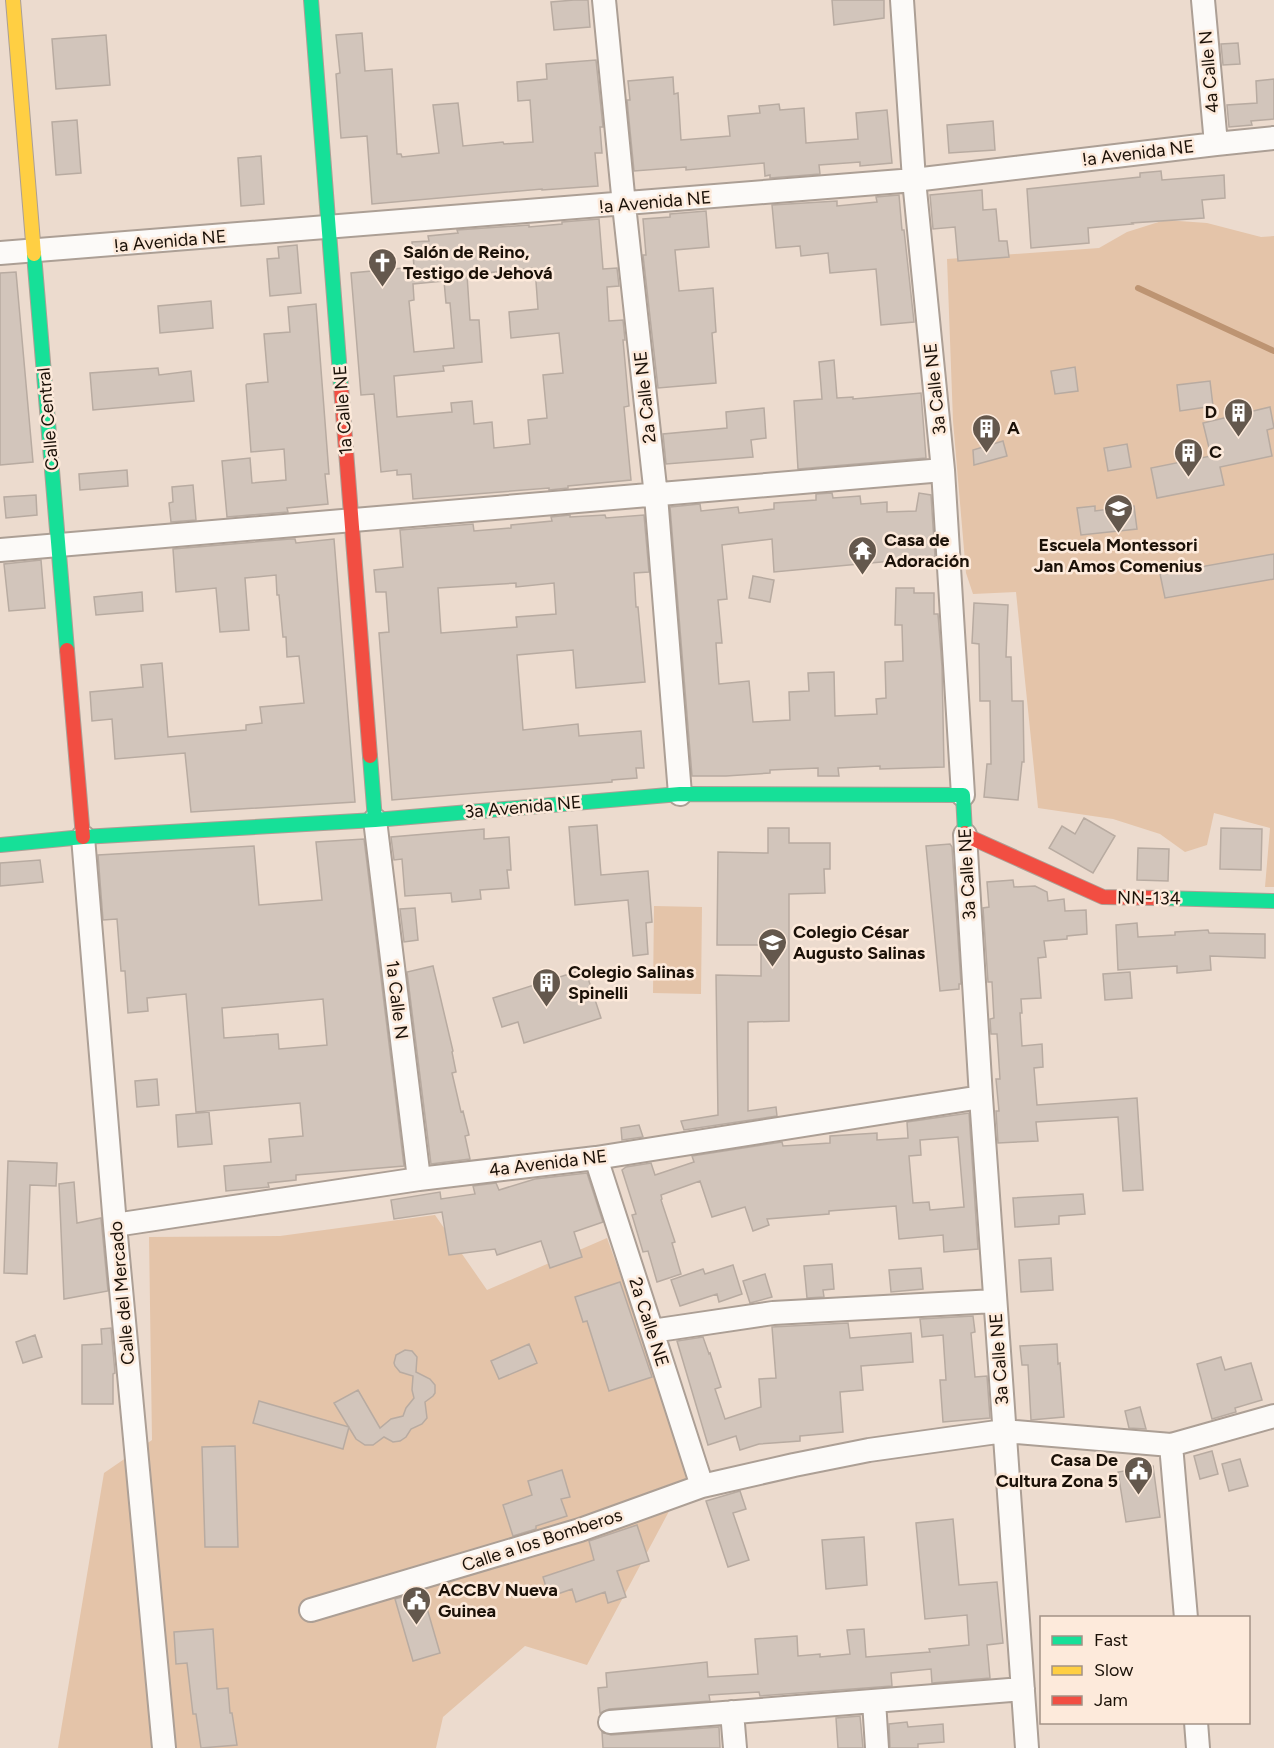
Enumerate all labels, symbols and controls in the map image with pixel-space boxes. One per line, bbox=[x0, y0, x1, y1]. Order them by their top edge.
street label: 4a Calle N bbox=[1194, 30, 1224, 114]
street label: !a Avenida NE bbox=[1081, 135, 1195, 171]
street label: !a Avenida NE bbox=[598, 186, 712, 218]
street label: !a Avenida NE bbox=[113, 225, 227, 257]
place label: Salón de Reino, Testigo de Jehová bbox=[403, 241, 553, 284]
church icon: Salón de Reino, Testigo de Jehová bbox=[366, 246, 398, 288]
street label: 3a Calle NE bbox=[919, 342, 951, 436]
street label: 2a Calle NE bbox=[629, 350, 661, 444]
street label: 1a Calle NE bbox=[329, 364, 357, 456]
street label: Calle Central bbox=[33, 367, 63, 471]
building icon: D bbox=[1222, 396, 1254, 438]
place label: D bbox=[1204, 401, 1217, 423]
building icon: A bbox=[970, 412, 1002, 454]
place label: A bbox=[1007, 417, 1020, 439]
building icon: C bbox=[1172, 436, 1204, 478]
place label: C bbox=[1209, 441, 1222, 463]
school or university icon: Escuela Montessori Jan Amos Comenius bbox=[1102, 492, 1134, 534]
place label: Casa de Adoración bbox=[884, 529, 969, 572]
temple icon: Casa de Adoración bbox=[847, 534, 879, 576]
place label: Escuela Montessori Jan Amos Comenius bbox=[1034, 534, 1203, 577]
street label: 3a Avenida NE bbox=[464, 791, 582, 823]
street label: 3a Calle NE bbox=[954, 827, 980, 921]
street label: NN-134 bbox=[1117, 886, 1181, 910]
place label: Colegio César Augusto Salinas bbox=[793, 921, 926, 964]
school or university icon: Colegio César Augusto Salinas bbox=[756, 926, 788, 968]
street label: 1a Calle N bbox=[381, 959, 413, 1041]
place label: Colegio Salinas Spinelli bbox=[568, 961, 695, 1004]
building icon: Colegio Salinas Spinelli bbox=[531, 966, 563, 1008]
street label: 4a Avenida NE bbox=[488, 1145, 608, 1181]
street label: Calle del Mercado bbox=[105, 1220, 139, 1366]
street label: 2a Calle NE bbox=[624, 1275, 674, 1369]
street label: 3a Calle NE bbox=[985, 1312, 1013, 1406]
place label: Casa De Cultura Zona 5 bbox=[996, 1449, 1118, 1492]
public building icon: Casa De Cultura Zona 5 bbox=[1123, 1454, 1155, 1496]
street label: Calle a los Bomberos bbox=[459, 1504, 625, 1576]
place label: ACCBV Nueva Guinea bbox=[438, 1579, 558, 1622]
public building icon: ACCBV Nueva Guinea bbox=[401, 1584, 433, 1626]
legend bbox=[1040, 1616, 1250, 1724]
text: Fast bbox=[1094, 1629, 1128, 1651]
text: Slow bbox=[1094, 1659, 1133, 1681]
text: Jam bbox=[1094, 1689, 1128, 1711]

